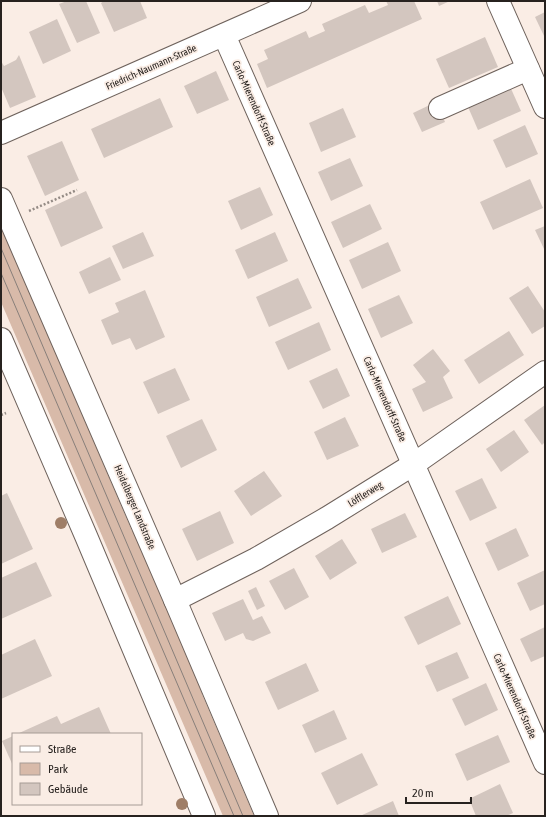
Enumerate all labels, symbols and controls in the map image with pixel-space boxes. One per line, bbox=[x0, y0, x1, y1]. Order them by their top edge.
street label: Friedrich-Naumann-Straße bbox=[104, 42, 198, 92]
street label: Carlo-Mierendorff-Straße bbox=[230, 59, 278, 148]
street label: Carlo-Mierendorff-Straße bbox=[361, 355, 409, 444]
street label: Heidelberger Landstraße bbox=[112, 463, 158, 551]
street label: Löfflerweg bbox=[346, 479, 385, 509]
street label: Carlo-Mierendorff-Straße bbox=[491, 652, 539, 741]
legend bbox=[12, 733, 142, 805]
text: Straße bbox=[48, 742, 76, 756]
text: Park bbox=[48, 762, 69, 776]
scale bar bbox=[406, 779, 471, 805]
text: Gebäude bbox=[48, 782, 88, 796]
text: 20 m bbox=[412, 786, 434, 800]

